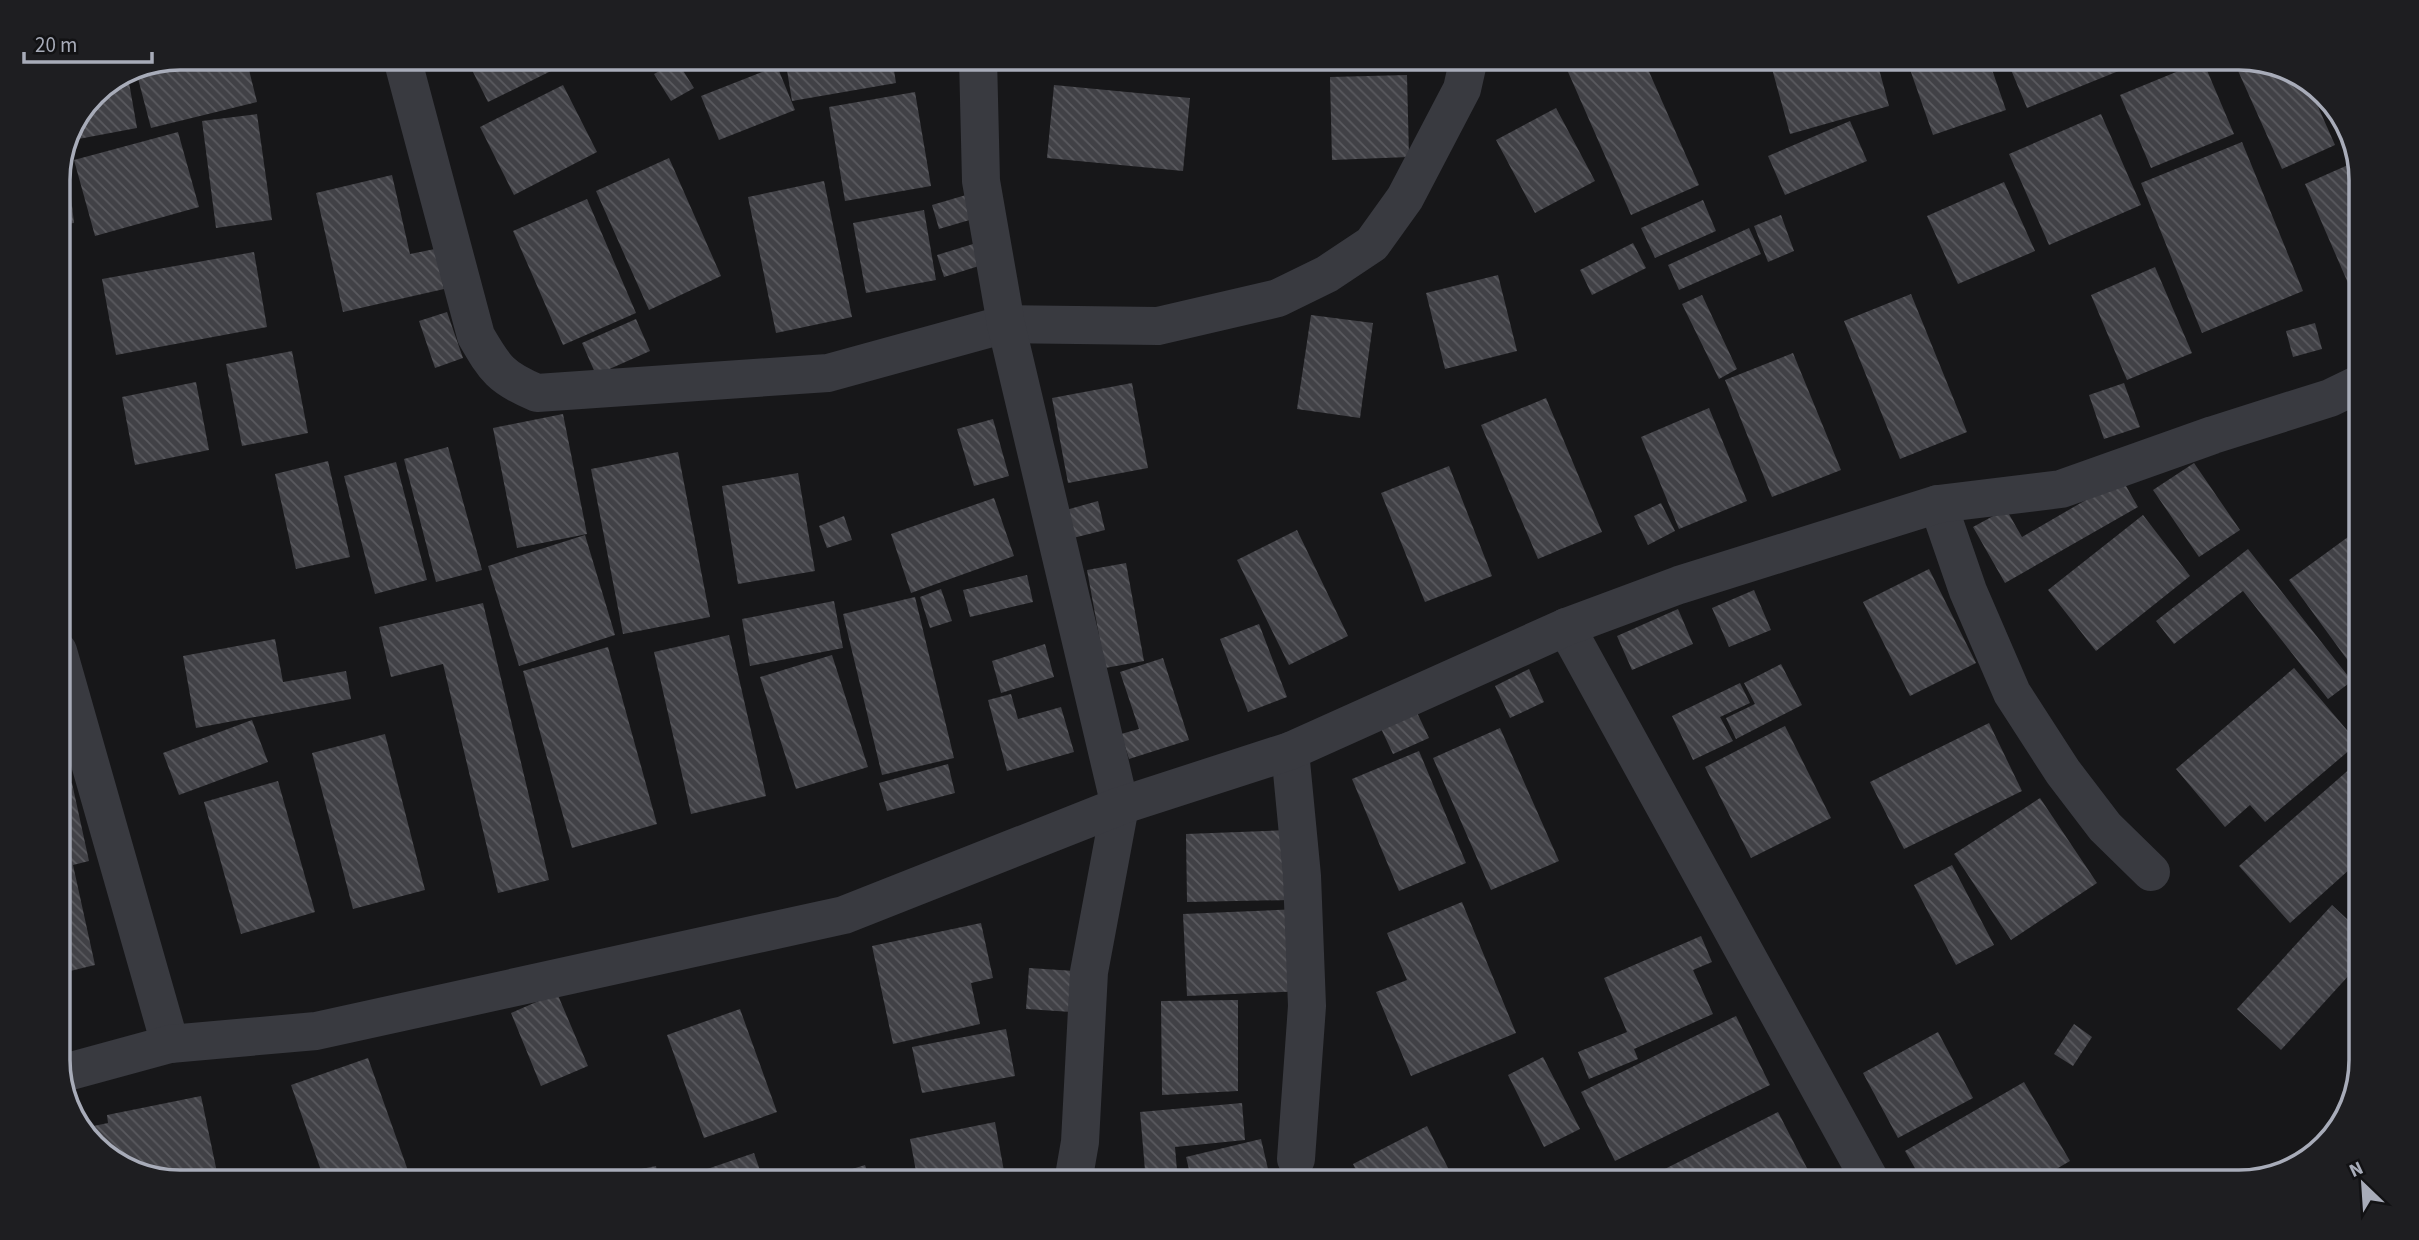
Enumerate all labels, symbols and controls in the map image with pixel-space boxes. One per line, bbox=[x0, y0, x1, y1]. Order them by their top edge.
scale bar bbox=[24, 21, 152, 65]
text: 20 m bbox=[35, 30, 77, 60]
north arrow bbox=[2328, 1149, 2398, 1219]
text: N bbox=[2345, 1155, 2368, 1185]

